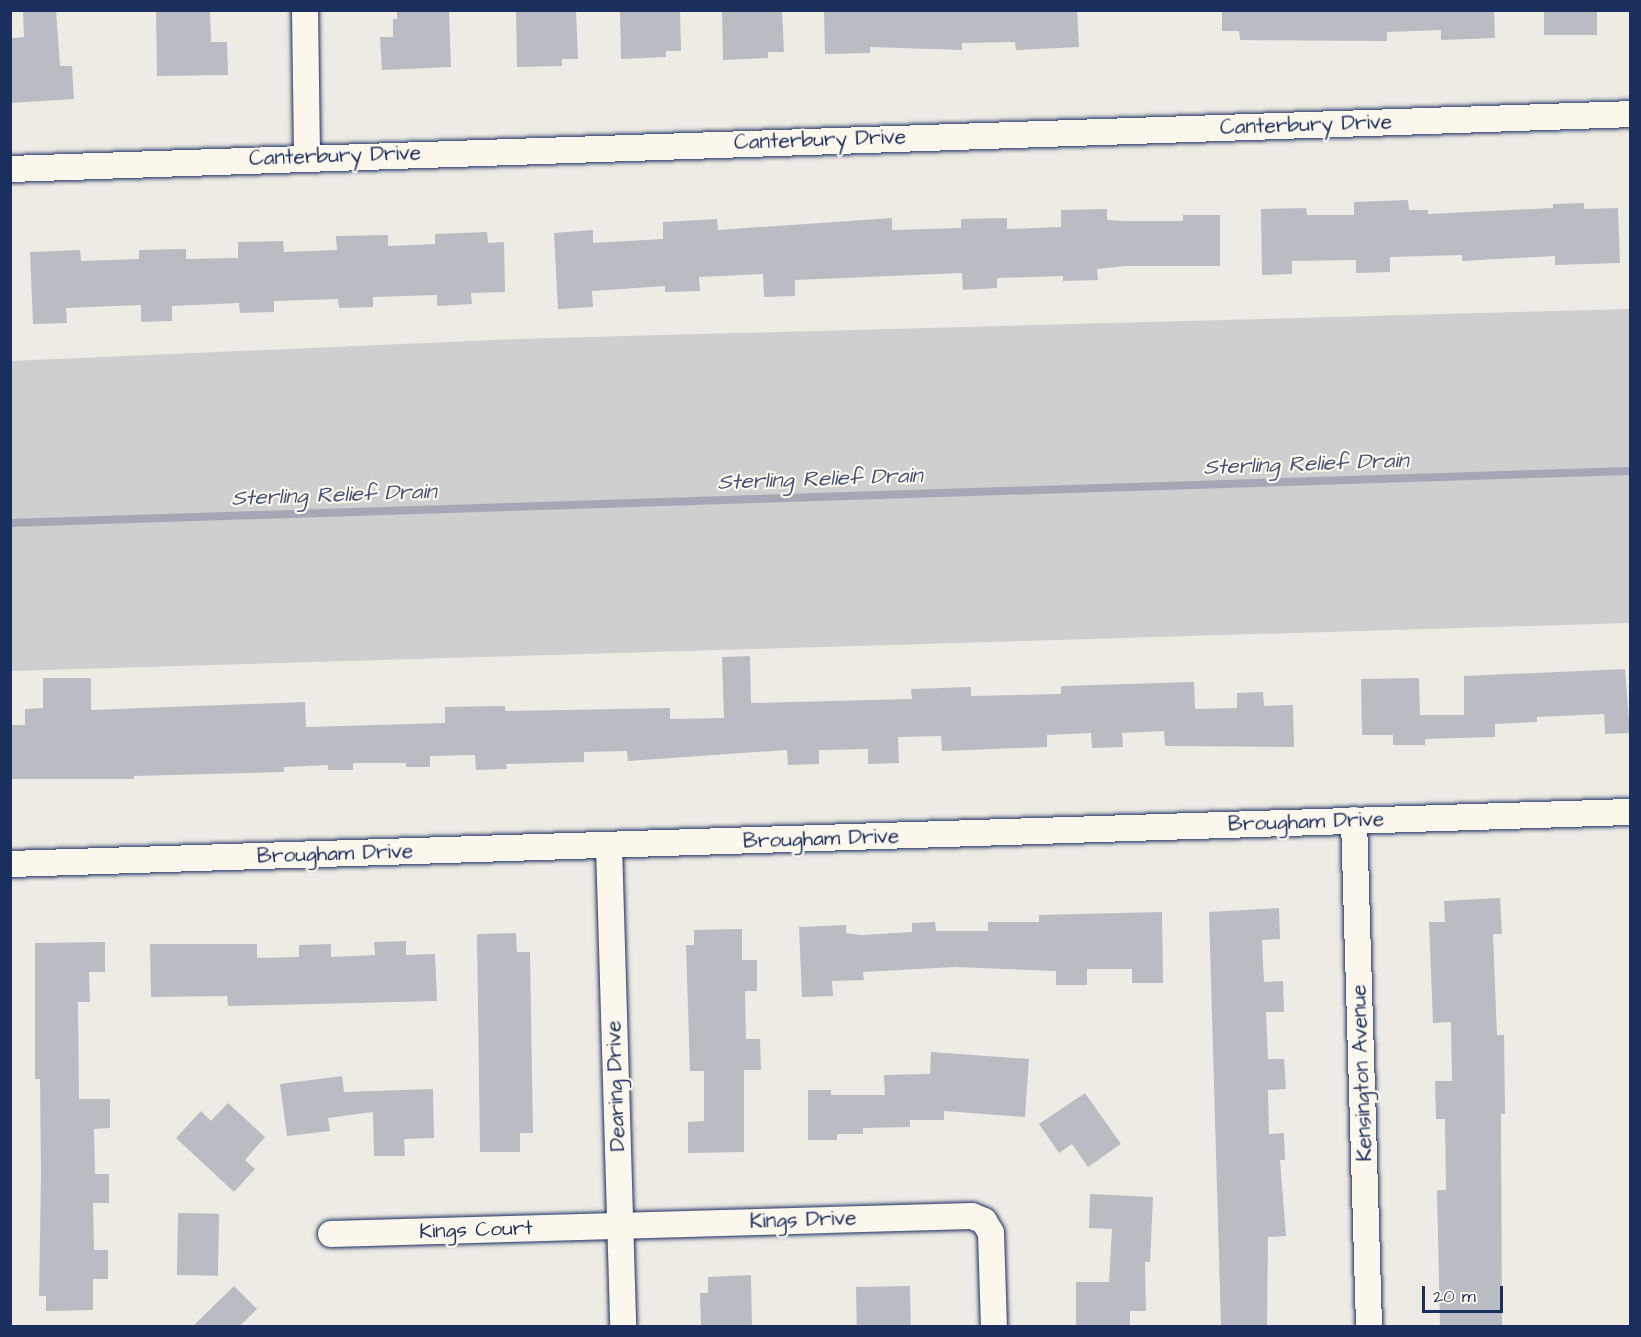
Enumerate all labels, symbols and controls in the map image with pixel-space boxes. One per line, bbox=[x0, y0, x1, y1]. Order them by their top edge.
street label: Canterbury Drive bbox=[1220, 109, 1392, 141]
street label: Canterbury Drive bbox=[734, 124, 906, 156]
street label: Canterbury Drive bbox=[249, 140, 421, 172]
water label: Sterling Relief Drain bbox=[1203, 447, 1409, 481]
water label: Sterling Relief Drain bbox=[717, 462, 923, 496]
water label: Sterling Relief Drain bbox=[231, 478, 437, 512]
street label: Brougham Drive bbox=[1227, 807, 1385, 837]
street label: Brougham Drive bbox=[742, 824, 900, 854]
street label: Brougham Drive bbox=[256, 839, 414, 869]
street label: Kensington Avenue bbox=[1346, 984, 1378, 1162]
street label: Dearing Drive bbox=[601, 1020, 631, 1152]
street label: Kings Drive bbox=[749, 1206, 857, 1234]
street label: Kings Court bbox=[419, 1215, 533, 1245]
scale bar bbox=[1425, 1274, 1506, 1312]
text: 20 m bbox=[1433, 1284, 1476, 1309]

